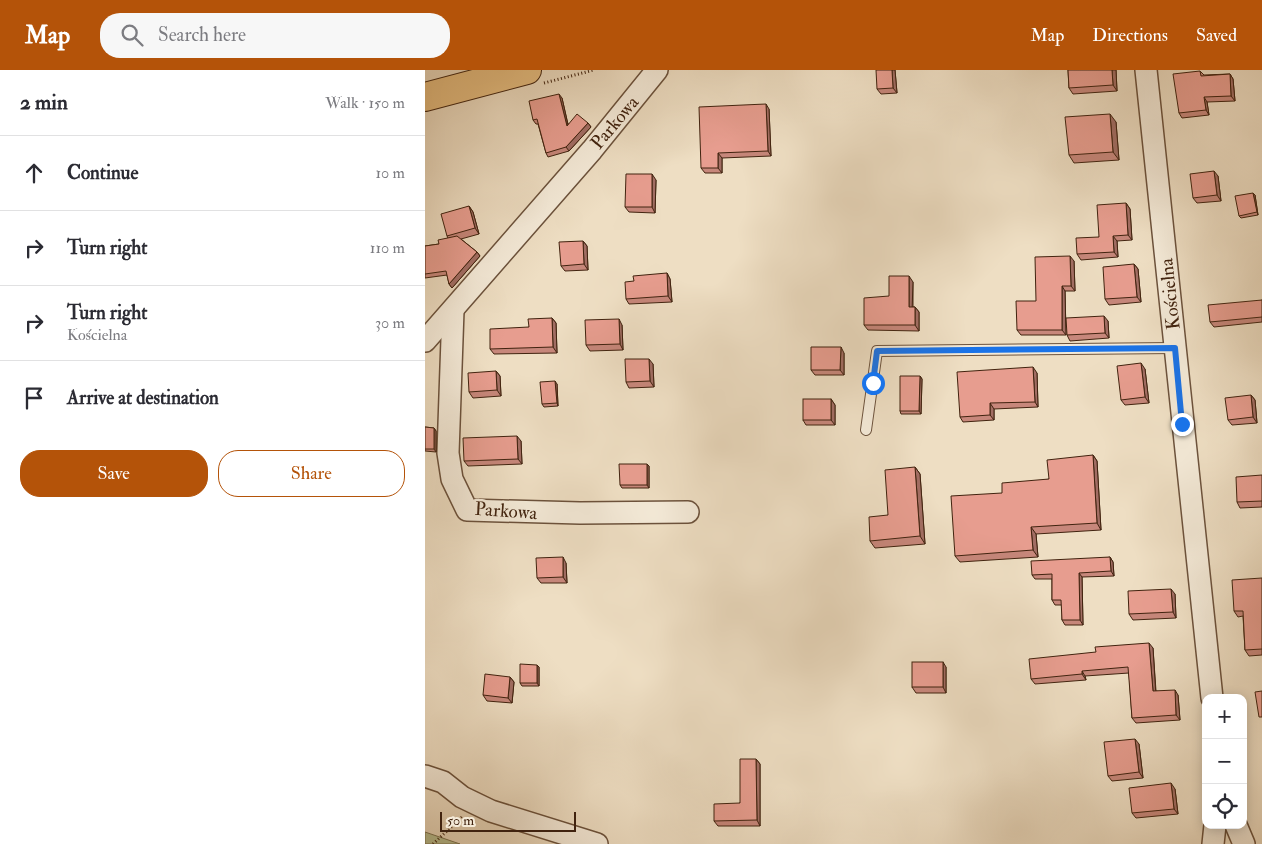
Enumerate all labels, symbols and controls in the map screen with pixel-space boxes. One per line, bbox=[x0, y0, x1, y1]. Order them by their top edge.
search box bbox=[100, 13, 450, 58]
text: Map bbox=[25, 20, 70, 51]
icon: search bbox=[118, 21, 146, 49]
text: Search here bbox=[158, 23, 246, 47]
text: Map bbox=[1031, 24, 1064, 47]
text: Directions bbox=[1092, 24, 1168, 47]
text: Saved bbox=[1196, 24, 1237, 47]
text: 2 min bbox=[20, 89, 68, 116]
street label: Parkowa bbox=[585, 91, 644, 154]
text: Walk · 150 m bbox=[325, 93, 405, 113]
icon: ahead bbox=[20, 159, 48, 187]
text: Continue bbox=[67, 161, 138, 185]
text: 10 m bbox=[375, 163, 405, 183]
icon: right bbox=[20, 234, 48, 262]
text: Turn right bbox=[67, 236, 147, 260]
text: 110 m bbox=[370, 238, 405, 258]
street label: Kościelna bbox=[1154, 257, 1186, 331]
text: Turn right bbox=[67, 301, 147, 325]
icon: right bbox=[20, 309, 48, 337]
text: 30 m bbox=[375, 313, 405, 333]
text: Kościelna bbox=[67, 325, 127, 345]
route start bbox=[862, 372, 885, 395]
icon: arrive bbox=[20, 384, 48, 412]
text: Arrive at destination bbox=[67, 386, 219, 410]
route end bbox=[1171, 413, 1194, 436]
button: Save bbox=[20, 450, 208, 497]
button: Share bbox=[218, 450, 405, 497]
street label: Parkowa bbox=[474, 497, 538, 525]
map controls bbox=[1202, 694, 1247, 829]
button: + bbox=[1202, 694, 1247, 739]
button: − bbox=[1202, 739, 1247, 784]
button: locate bbox=[1202, 784, 1247, 829]
scale bar bbox=[440, 809, 576, 832]
text: 50 m bbox=[447, 812, 474, 829]

